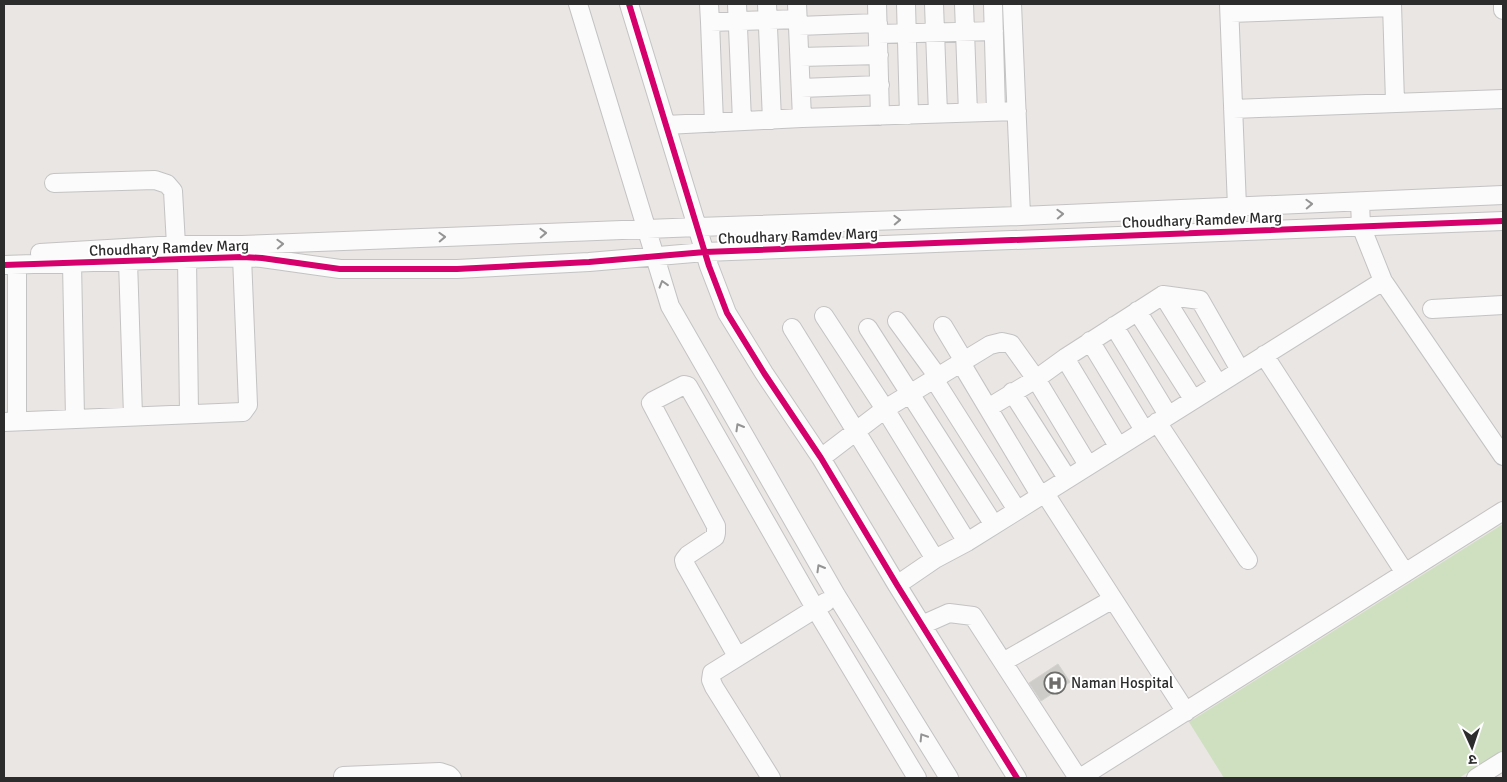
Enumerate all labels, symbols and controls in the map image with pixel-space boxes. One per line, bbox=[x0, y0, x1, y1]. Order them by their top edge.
one-way arrow bbox=[1306, 198, 1314, 209]
street label: Choudhary Ramdev Marg bbox=[1122, 208, 1282, 232]
one-way arrow bbox=[1056, 209, 1064, 220]
one-way arrow bbox=[894, 215, 902, 225]
street label: Choudhary Ramdev Marg bbox=[718, 224, 878, 248]
one-way arrow bbox=[539, 228, 547, 238]
one-way arrow bbox=[438, 231, 446, 242]
street label: Choudhary Ramdev Marg bbox=[89, 236, 249, 260]
one-way arrow bbox=[276, 238, 284, 249]
one-way arrow bbox=[659, 281, 669, 289]
one-way arrow bbox=[735, 424, 745, 433]
one-way arrow bbox=[816, 565, 826, 574]
hospital icon: Naman Hospital bbox=[1043, 671, 1067, 695]
place label: Naman Hospital bbox=[1071, 674, 1174, 692]
north arrow bbox=[1447, 722, 1497, 772]
one-way arrow bbox=[920, 733, 929, 742]
text: उ bbox=[1467, 751, 1477, 768]

